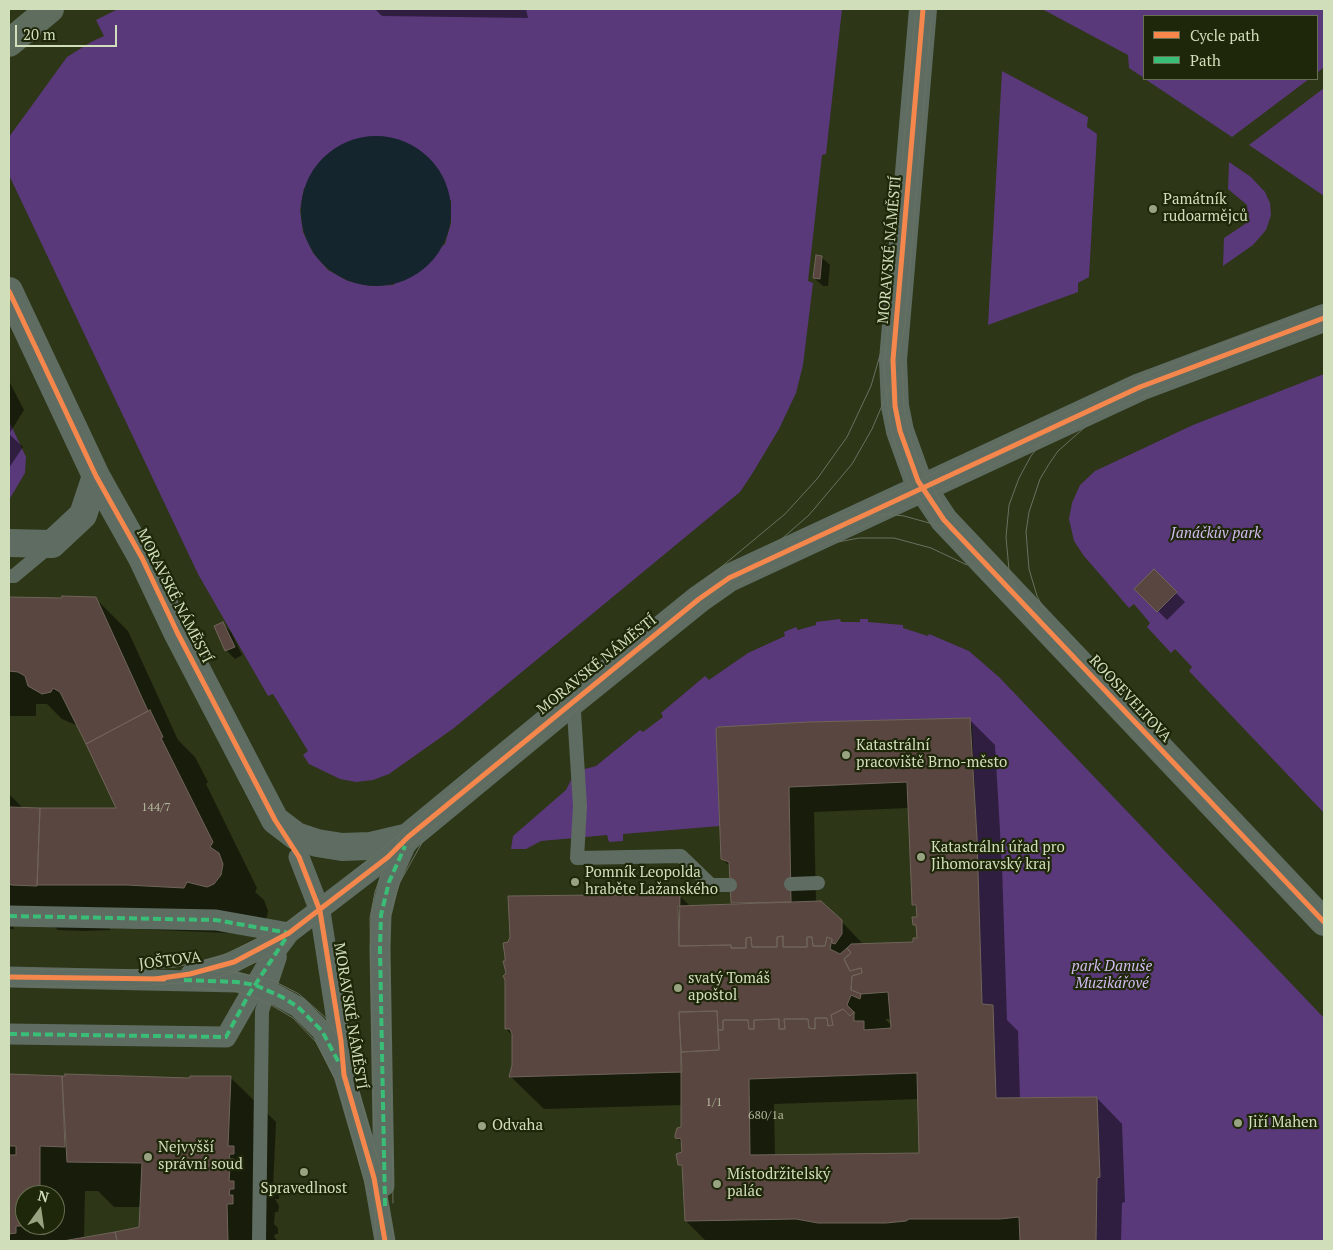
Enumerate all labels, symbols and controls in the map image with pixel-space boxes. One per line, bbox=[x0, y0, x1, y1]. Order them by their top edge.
scale bar bbox=[18, 15, 120, 47]
legend bbox=[1143, 15, 1318, 80]
text: 20 m bbox=[23, 24, 56, 44]
text: Cycle path bbox=[1190, 25, 1260, 45]
text: Path bbox=[1190, 50, 1221, 70]
street label: MORAVSKÉ NÁMĚSTÍ bbox=[875, 175, 905, 325]
place label: Památník rudoarmějců bbox=[1163, 191, 1248, 226]
marker: Památník rudoarmějců bbox=[1147, 203, 1159, 215]
park label: Janáčkův park bbox=[1171, 525, 1261, 543]
street label: MORAVSKÉ NÁMĚSTÍ bbox=[132, 526, 216, 666]
street label: MORAVSKÉ NÁMĚSTÍ bbox=[534, 611, 660, 719]
street label: ROOSEVELTOVA bbox=[1085, 652, 1175, 746]
place label: Katastrální pracoviště Brno-město bbox=[856, 737, 1007, 772]
marker: Katastrální pracoviště Brno-město bbox=[840, 749, 852, 761]
house number: 144/7 bbox=[141, 801, 171, 815]
place label: Katastrální úřad pro Jihomoravský kraj bbox=[931, 839, 1065, 874]
marker: Katastrální úřad pro Jihomoravský kraj bbox=[915, 851, 927, 863]
place label: Pomník Leopolda hraběte Lažanského bbox=[585, 864, 718, 899]
marker: Pomník Leopolda hraběte Lažanského bbox=[569, 876, 581, 888]
street label: MORAVSKÉ NÁMĚSTÍ bbox=[330, 941, 370, 1091]
street label: JOŠTOVA bbox=[138, 948, 202, 974]
park label: park Danuše Muzikářové bbox=[1072, 958, 1152, 993]
place label: svatý Tomáš apoštol bbox=[688, 970, 770, 1005]
marker: svatý Tomáš apoštol bbox=[672, 982, 684, 994]
house number: 1/1 bbox=[706, 1096, 722, 1110]
house number: 680/1a bbox=[748, 1109, 784, 1123]
place label: Jiří Mahen bbox=[1248, 1114, 1317, 1132]
place label: Odvaha bbox=[492, 1117, 543, 1135]
marker: Jiří Mahen bbox=[1232, 1117, 1244, 1129]
marker: Odvaha bbox=[476, 1120, 488, 1132]
place label: Nejvyšší správní soud bbox=[158, 1139, 243, 1174]
marker: Nejvyšší správní soud bbox=[142, 1151, 154, 1163]
marker: Spravedlnost bbox=[298, 1166, 310, 1178]
place label: Místodržitelský palác bbox=[727, 1166, 830, 1201]
marker: Místodržitelský palác bbox=[711, 1178, 723, 1190]
place label: Spravedlnost bbox=[261, 1180, 347, 1198]
north arrow bbox=[15, 1185, 65, 1235]
text: N bbox=[36, 1185, 51, 1206]

